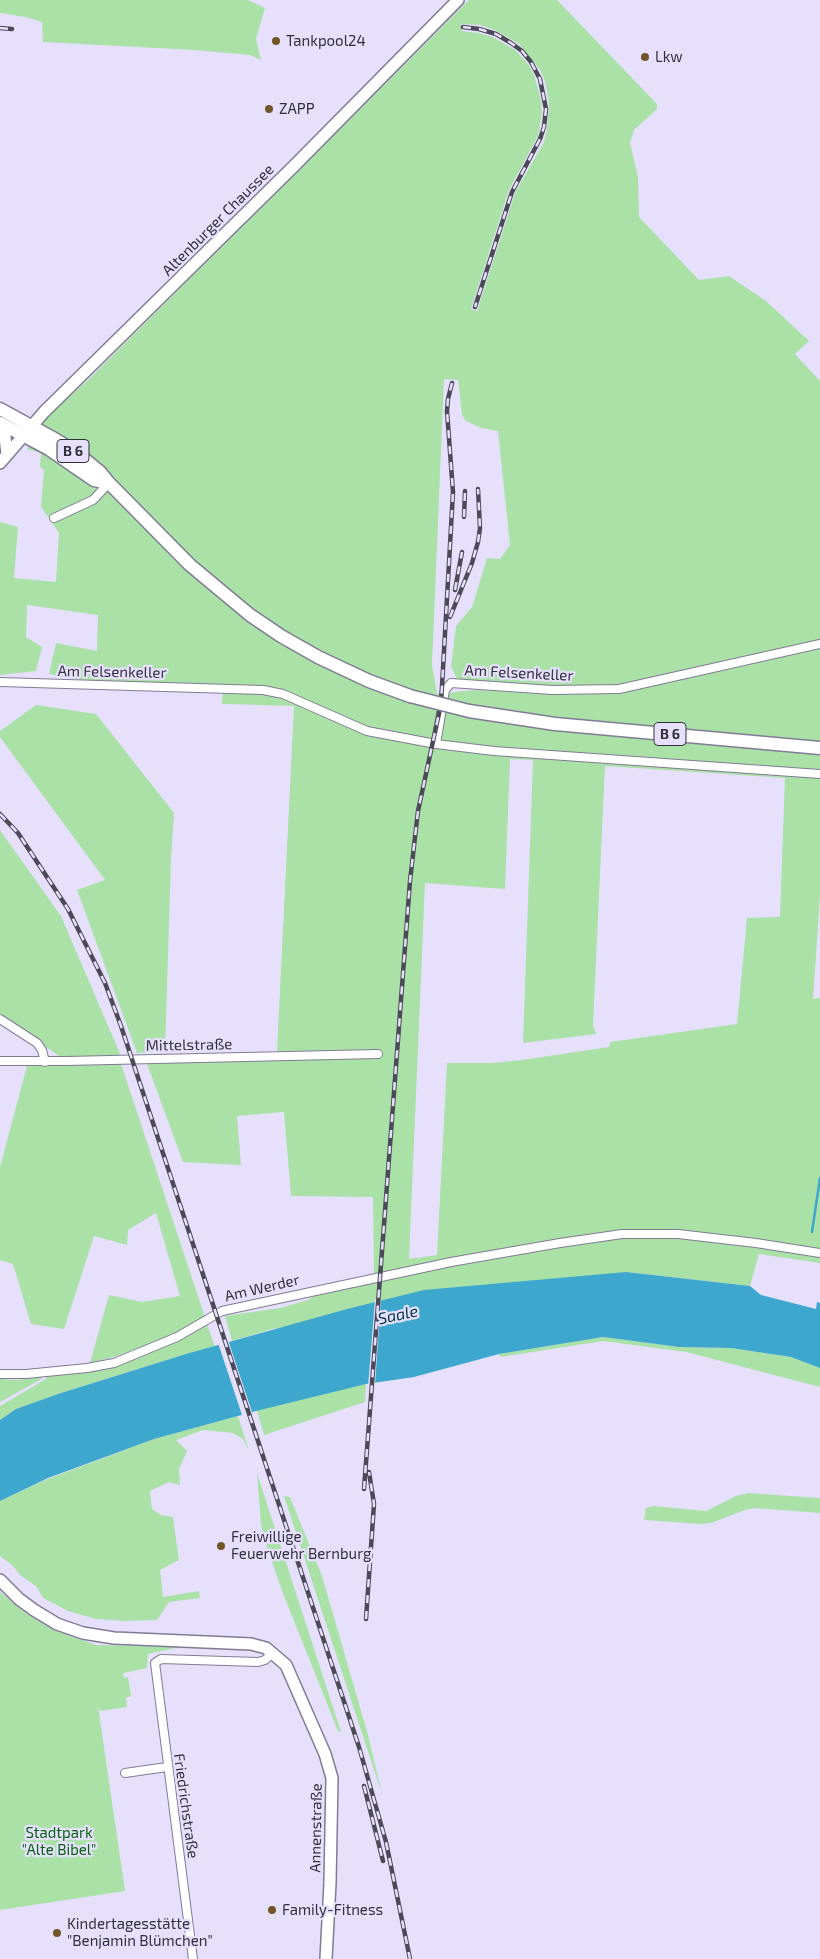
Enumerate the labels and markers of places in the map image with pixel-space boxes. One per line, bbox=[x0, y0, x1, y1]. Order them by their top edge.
place label: Tankpool24 bbox=[286, 32, 366, 50]
marker: Tankpool24 bbox=[270, 35, 282, 47]
place label: Lkw bbox=[655, 48, 683, 66]
marker: Lkw bbox=[639, 51, 651, 63]
place label: ZAPP bbox=[279, 100, 315, 118]
marker: ZAPP bbox=[263, 103, 275, 115]
place label: Freiwillige Feuerwehr Bernburg bbox=[231, 1528, 371, 1563]
marker: Freiwillige Feuerwehr Bernburg bbox=[215, 1540, 227, 1552]
place label: Family-Fitness bbox=[282, 1901, 383, 1919]
marker: Family-Fitness bbox=[266, 1904, 278, 1916]
place label: Kindertagesstätte "Benjamin Blümchen" bbox=[67, 1915, 213, 1950]
marker: Kindertagesstätte "Benjamin Blümchen" bbox=[51, 1927, 63, 1939]

